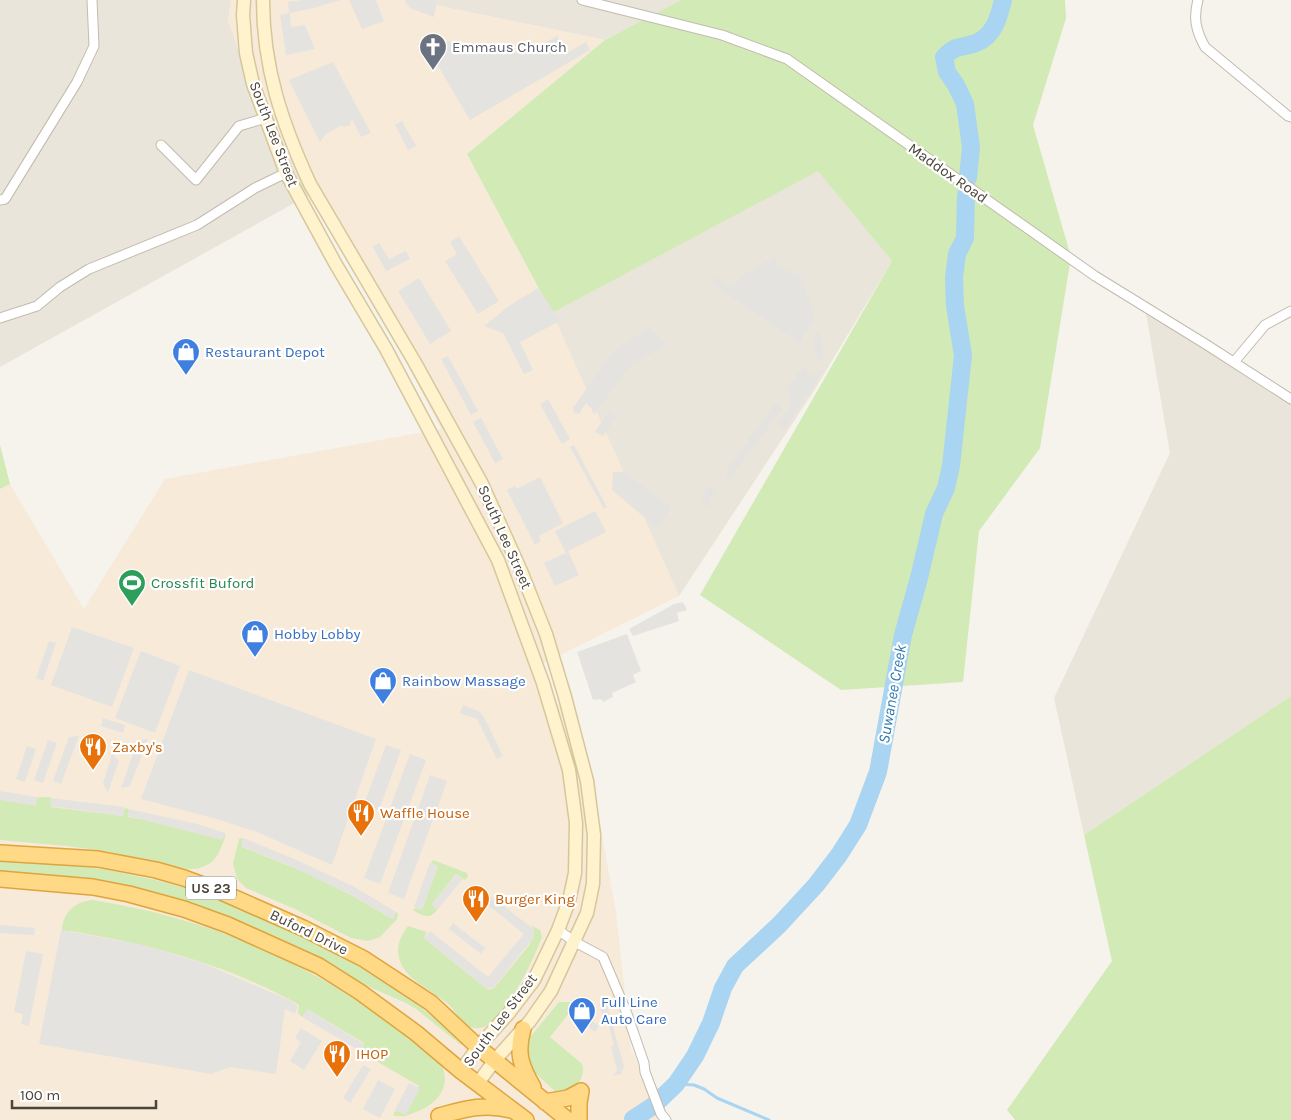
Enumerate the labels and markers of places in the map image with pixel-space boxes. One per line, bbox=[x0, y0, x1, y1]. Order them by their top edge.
church icon: Emmaus Church bbox=[418, 32, 448, 71]
place label: Emmaus Church bbox=[452, 38, 567, 56]
shop icon: Restaurant Depot bbox=[171, 337, 201, 376]
place label: Restaurant Depot bbox=[205, 343, 325, 361]
sports icon: Crossfit Buford bbox=[117, 568, 147, 607]
place label: Crossfit Buford bbox=[151, 574, 254, 592]
shop icon: Hobby Lobby bbox=[240, 619, 270, 658]
place label: Hobby Lobby bbox=[274, 625, 361, 643]
shop icon: Rainbow Massage bbox=[368, 666, 398, 705]
place label: Rainbow Massage bbox=[402, 672, 526, 690]
restaurant icon: Zaxby's bbox=[78, 732, 108, 771]
place label: Zaxby's bbox=[112, 738, 163, 756]
restaurant icon: Waffle House bbox=[346, 798, 376, 837]
place label: Waffle House bbox=[380, 804, 470, 822]
restaurant icon: Burger King bbox=[461, 884, 491, 923]
place label: Burger King bbox=[495, 890, 575, 908]
place label: Full Line Auto Care bbox=[601, 993, 667, 1028]
shop icon: Full Line Auto Care bbox=[567, 996, 597, 1035]
restaurant icon: IHOP bbox=[322, 1039, 352, 1078]
place label: IHOP bbox=[356, 1045, 388, 1063]

